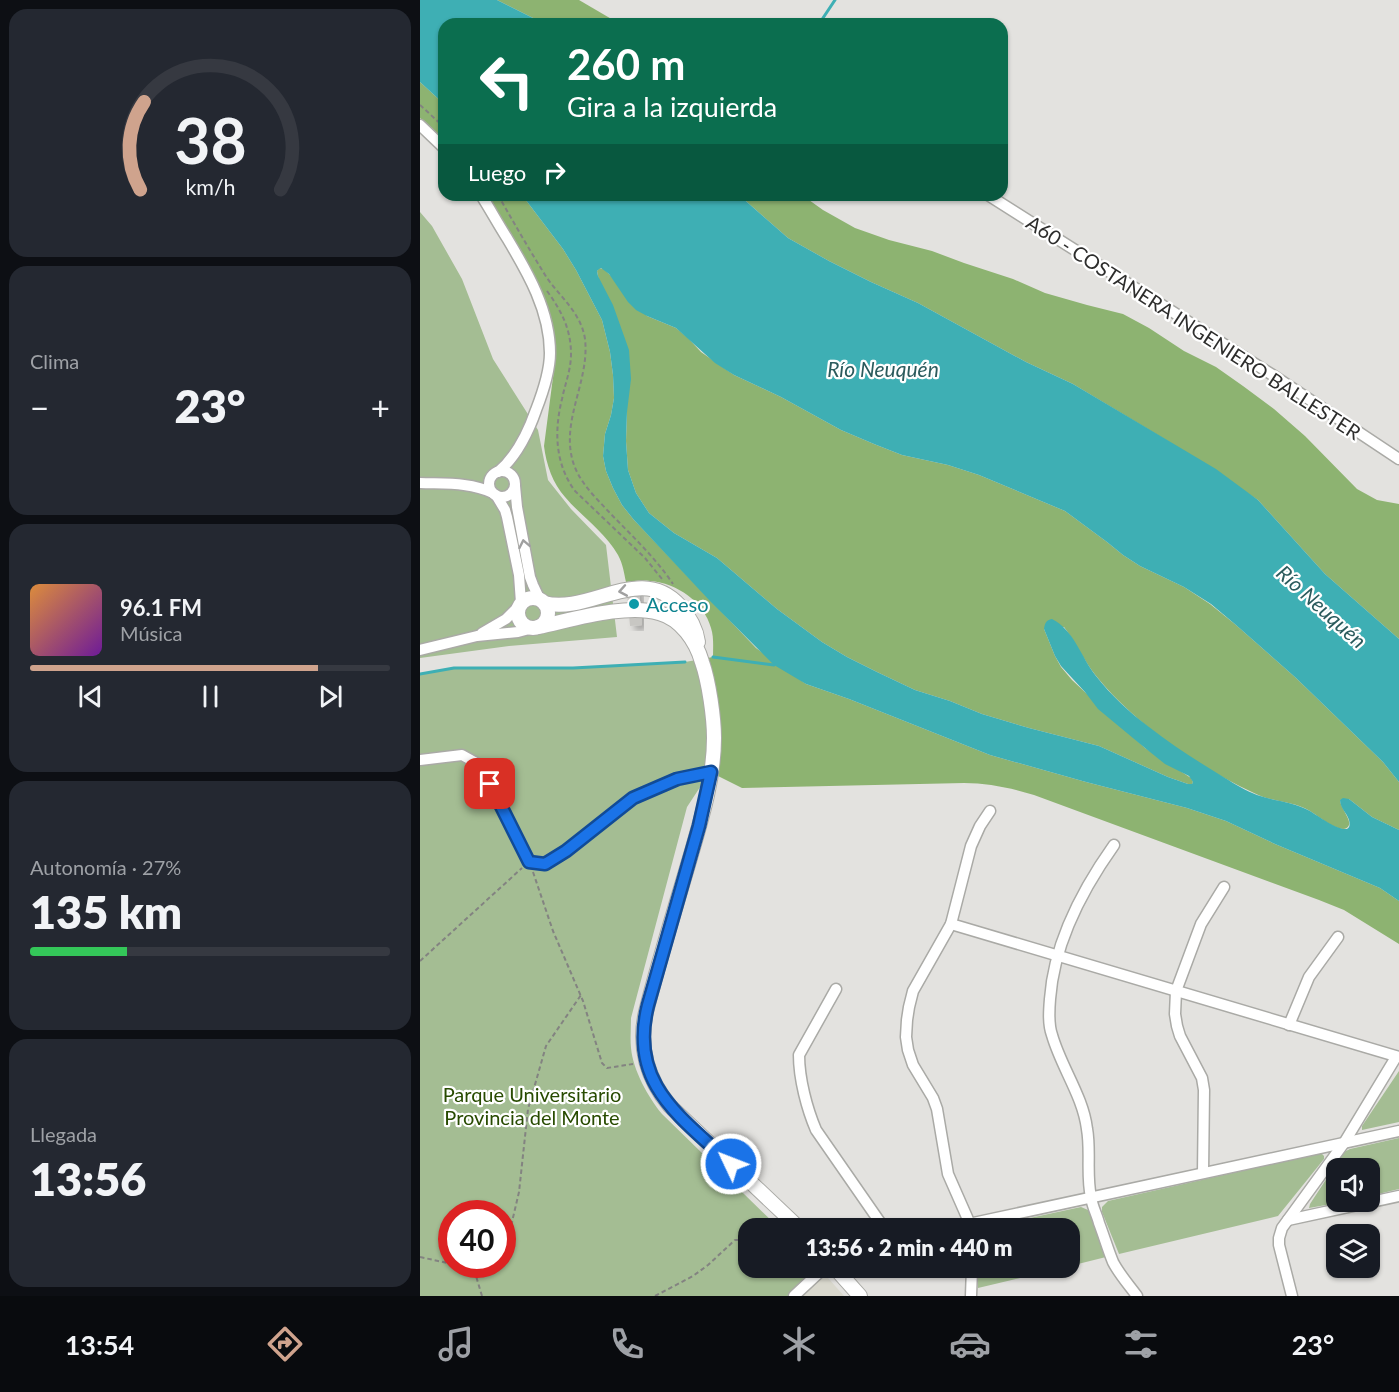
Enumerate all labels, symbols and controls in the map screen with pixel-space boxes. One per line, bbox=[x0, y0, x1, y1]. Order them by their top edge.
text: 260 m bbox=[567, 39, 685, 89]
icon: left bbox=[468, 42, 546, 120]
text: Gira a la izquierda bbox=[567, 90, 777, 123]
text: 38 bbox=[174, 102, 246, 177]
icon: right bbox=[538, 156, 571, 189]
text: Luego bbox=[468, 159, 526, 186]
text: km/h bbox=[185, 175, 235, 201]
street label: A60 - COSTANERA INGENIERO BALLESTER bbox=[1022, 210, 1366, 445]
text: Clima bbox=[30, 349, 79, 373]
water label: Río Neuquén bbox=[827, 356, 939, 381]
text: 23° bbox=[175, 379, 245, 433]
text: − bbox=[30, 387, 49, 427]
text: + bbox=[371, 387, 390, 427]
one-way arrow bbox=[518, 539, 531, 549]
water label: Río Neuquén bbox=[1272, 559, 1372, 653]
one-way arrow bbox=[618, 584, 628, 597]
place label: Acceso bbox=[646, 592, 709, 616]
text: 96.1 FM bbox=[120, 594, 202, 621]
marker: Acceso bbox=[627, 597, 641, 611]
text: Música bbox=[120, 621, 183, 645]
icon: previous bbox=[74, 680, 107, 713]
icon: pause bbox=[194, 680, 227, 713]
icon: next bbox=[314, 680, 347, 713]
pin bbox=[464, 758, 515, 809]
icon: arrive bbox=[473, 767, 506, 800]
text: Autonomía · 27% bbox=[30, 855, 181, 879]
text: 135 km bbox=[30, 885, 182, 939]
park label: Parque Universitario Provincia del Monte bbox=[443, 1082, 621, 1129]
text: Llegada bbox=[30, 1122, 97, 1146]
position arrow bbox=[699, 1132, 763, 1196]
text: 13:56 bbox=[30, 1152, 146, 1206]
map controls bbox=[1326, 1158, 1380, 1278]
button: sound bbox=[1326, 1158, 1380, 1212]
speed limit sign: 40 bbox=[438, 1200, 516, 1278]
button: layers bbox=[1326, 1224, 1380, 1278]
text: 13:56 · 2 min · 440 m bbox=[806, 1234, 1012, 1261]
icon: directions bbox=[264, 1323, 306, 1365]
icon: music bbox=[435, 1323, 477, 1365]
icon: phone bbox=[606, 1323, 648, 1365]
icon: climate bbox=[778, 1323, 820, 1365]
icon: car bbox=[949, 1323, 991, 1365]
icon: filters bbox=[1120, 1323, 1162, 1365]
text: 13:54 bbox=[65, 1328, 134, 1361]
text: 23° bbox=[1292, 1328, 1334, 1361]

